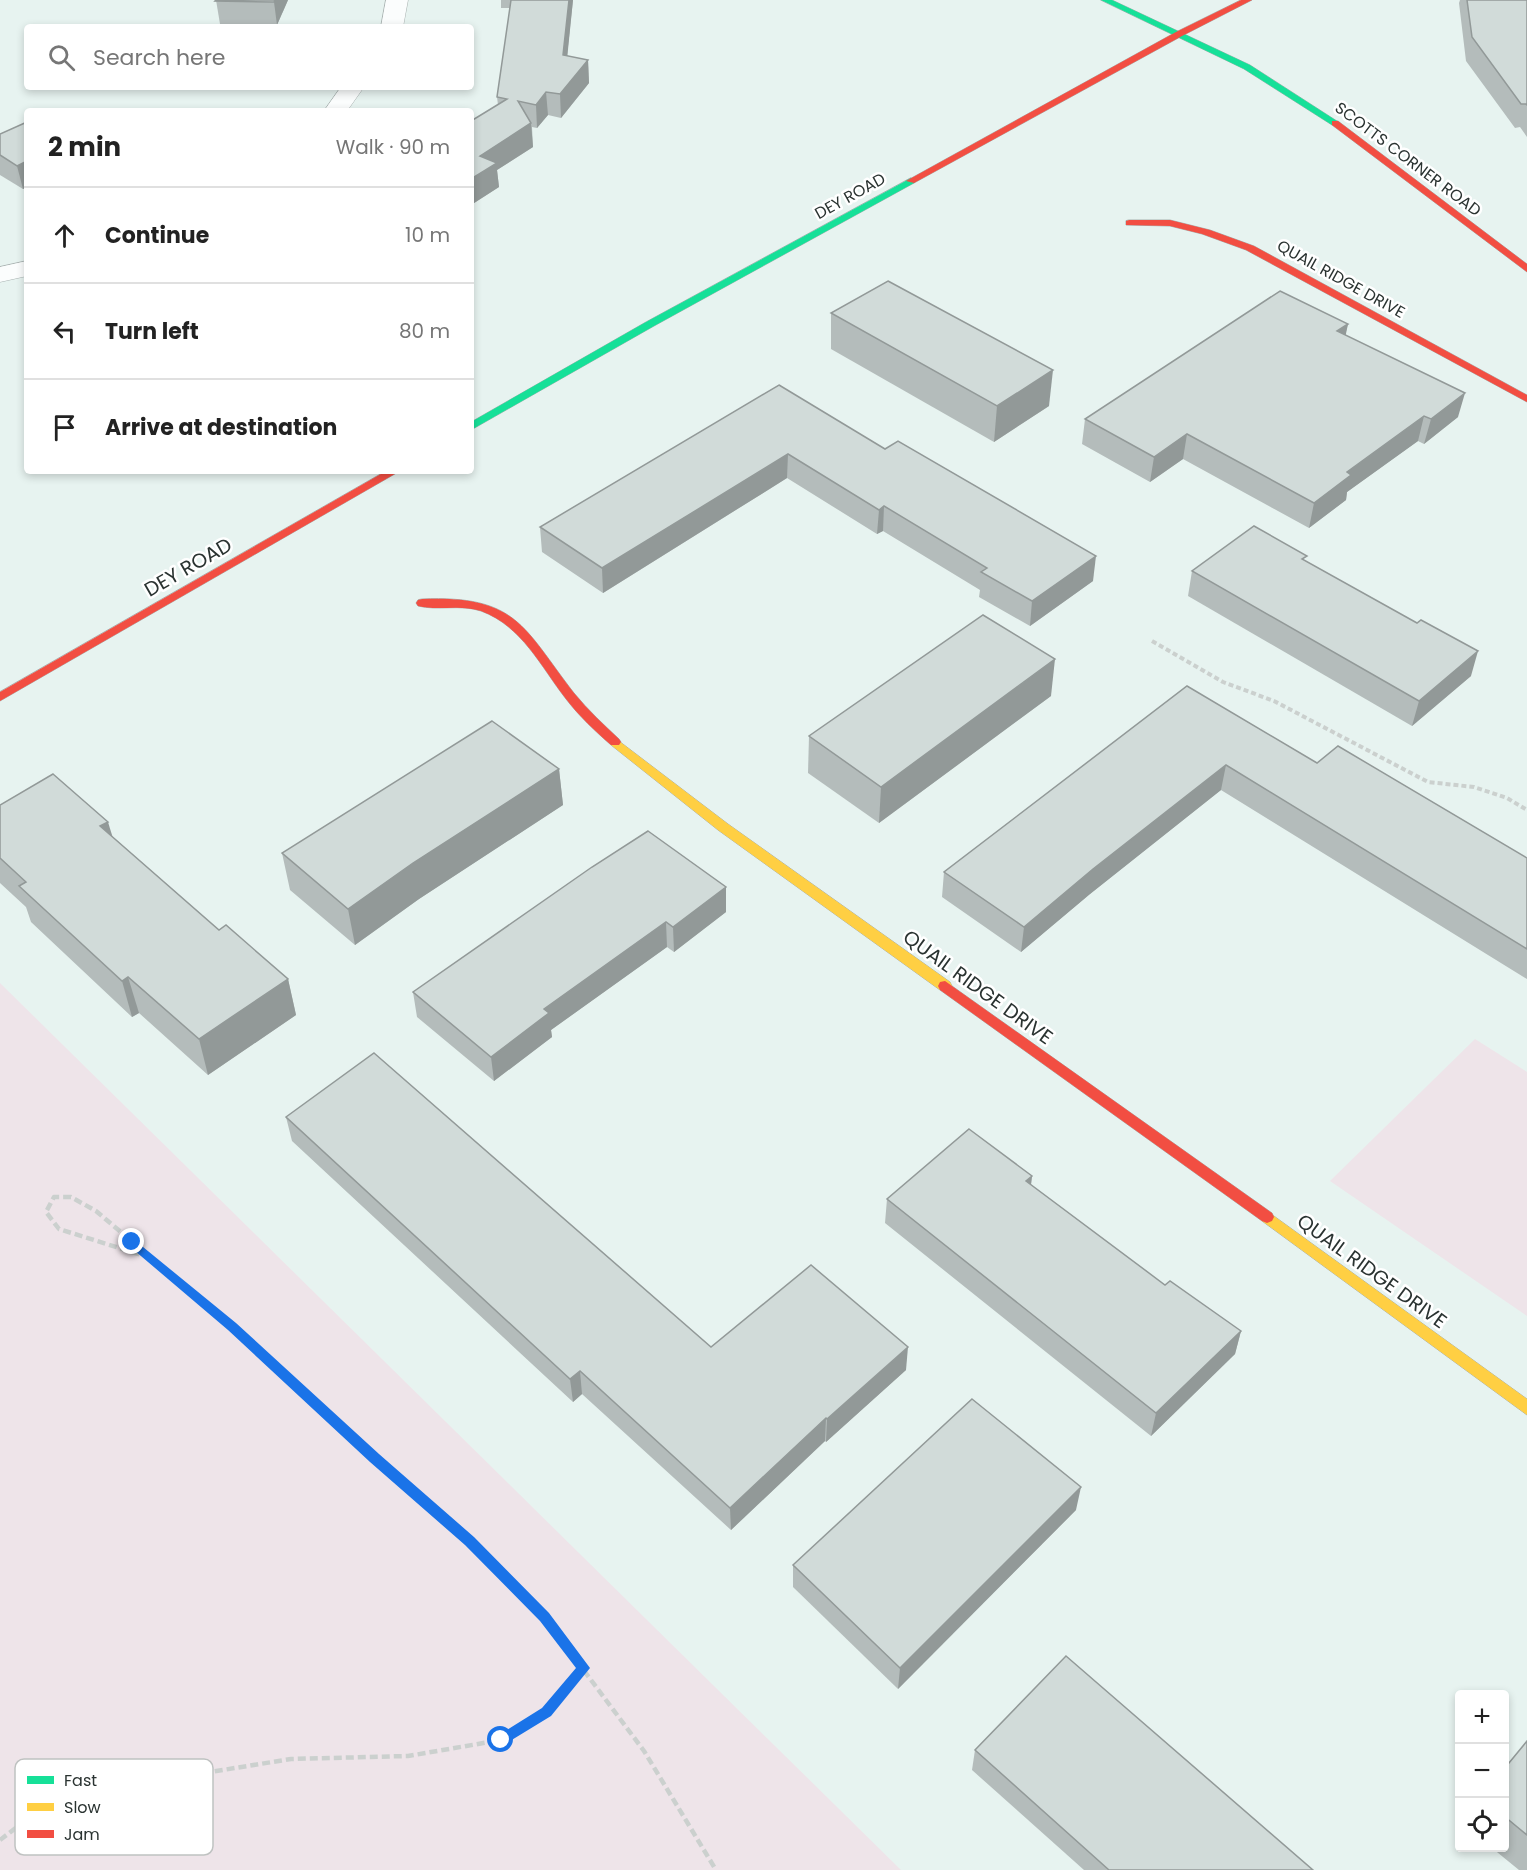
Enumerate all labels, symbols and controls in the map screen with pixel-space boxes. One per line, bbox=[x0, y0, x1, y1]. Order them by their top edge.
search box bbox=[24, 24, 474, 90]
icon: search bbox=[45, 41, 78, 74]
text: Search here bbox=[93, 42, 226, 73]
street label: SCOTTS CORNER ROAD bbox=[1330, 96, 1486, 222]
text: 2 min bbox=[48, 129, 121, 165]
text: Walk · 90 m bbox=[336, 133, 450, 161]
street label: DEY ROAD bbox=[811, 167, 889, 225]
icon: ahead bbox=[48, 219, 81, 252]
text: Continue bbox=[105, 220, 209, 251]
text: 10 m bbox=[405, 221, 450, 249]
street label: QUAIL RIDGE DRIVE bbox=[1273, 234, 1409, 324]
icon: left bbox=[48, 315, 81, 348]
text: Turn left bbox=[105, 316, 199, 347]
text: 80 m bbox=[399, 317, 450, 345]
icon: arrive bbox=[48, 411, 81, 444]
text: Arrive at destination bbox=[105, 412, 337, 443]
street label: DEY ROAD bbox=[139, 531, 237, 603]
street label: QUAIL RIDGE DRIVE bbox=[897, 923, 1059, 1051]
street label: QUAIL RIDGE DRIVE bbox=[1291, 1207, 1453, 1335]
route end bbox=[118, 1228, 144, 1254]
map controls bbox=[1455, 1690, 1509, 1852]
button: + bbox=[1455, 1690, 1509, 1744]
route start bbox=[487, 1726, 513, 1752]
button: − bbox=[1455, 1744, 1509, 1798]
legend bbox=[15, 1759, 213, 1855]
text: Fast bbox=[64, 1769, 97, 1792]
text: Slow bbox=[64, 1796, 101, 1819]
button: locate bbox=[1455, 1798, 1509, 1852]
text: Jam bbox=[64, 1823, 100, 1846]

